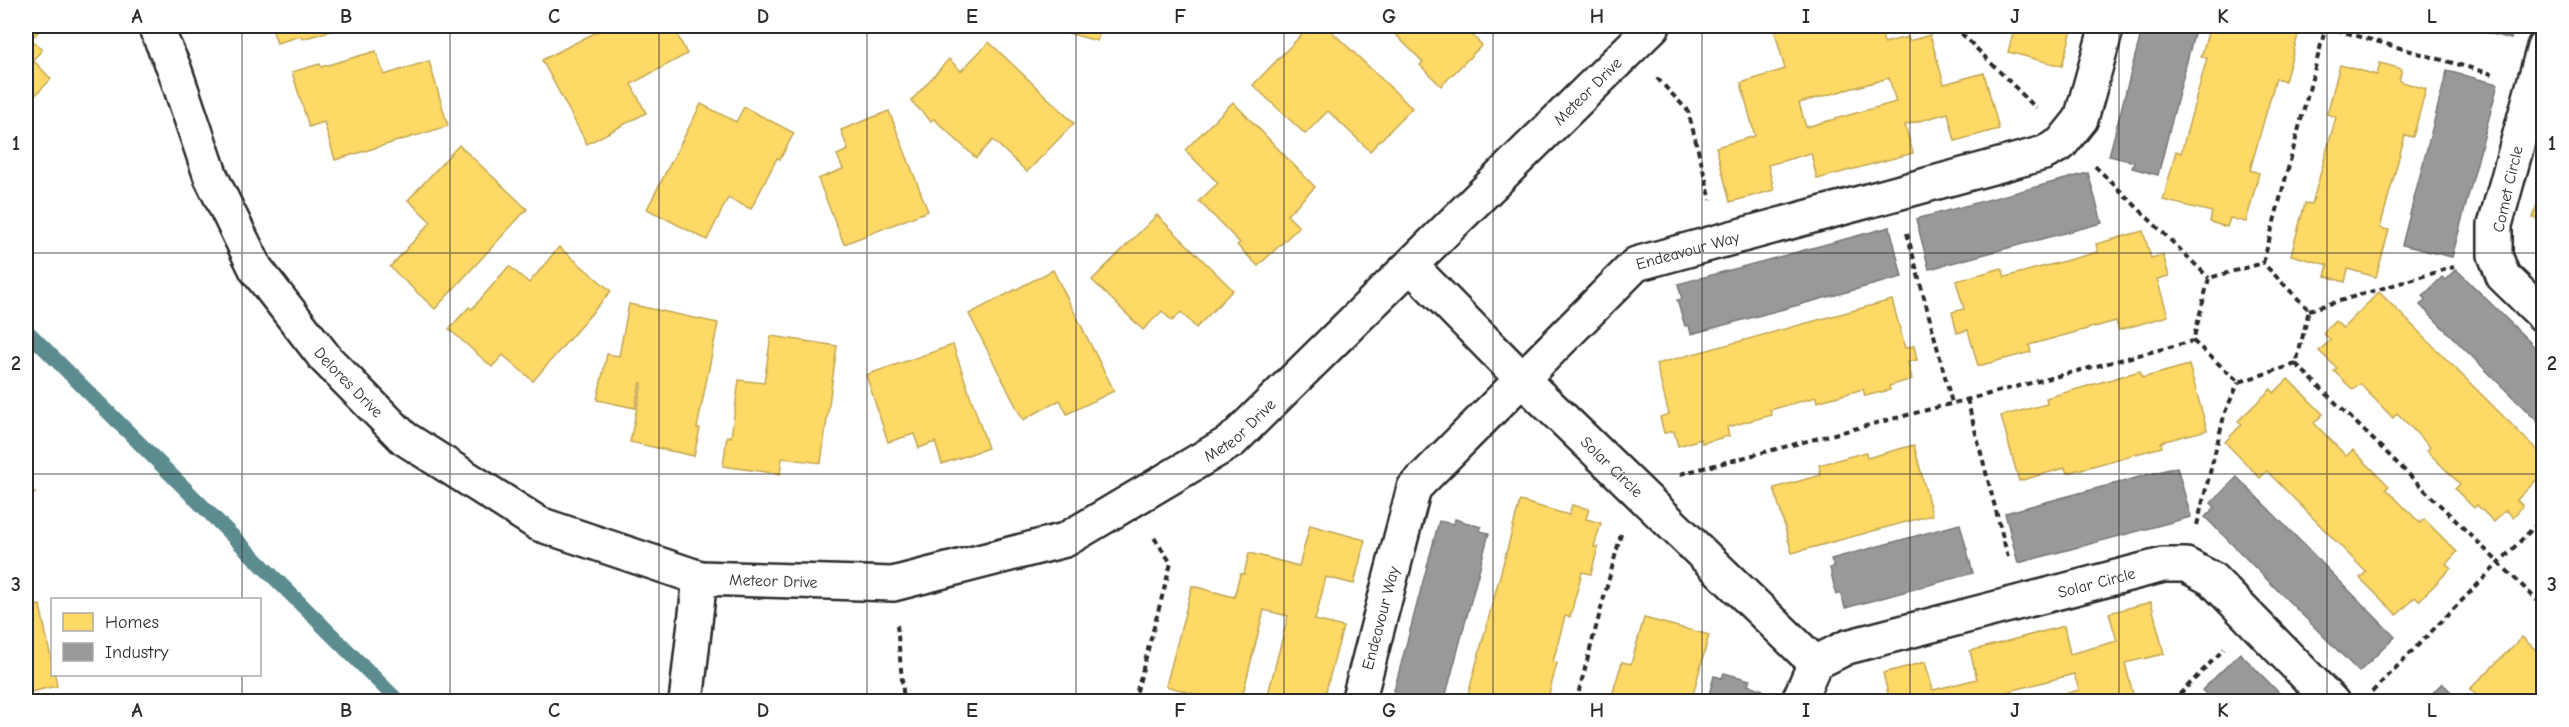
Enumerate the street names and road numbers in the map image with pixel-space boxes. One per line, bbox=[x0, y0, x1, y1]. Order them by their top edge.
street label: Meteor Drive bbox=[1550, 54, 1626, 129]
street label: Comet Circle bbox=[2489, 144, 2527, 234]
street label: Endeavour Way bbox=[1634, 228, 1742, 274]
street label: Delores Drive bbox=[310, 344, 386, 421]
street label: Meteor Drive bbox=[1201, 395, 1279, 466]
street label: Solar Circle bbox=[1577, 433, 1646, 501]
street label: Endeavour Way bbox=[1359, 564, 1403, 672]
street label: Solar Circle bbox=[2056, 565, 2137, 602]
street label: Meteor Drive bbox=[729, 571, 818, 592]

